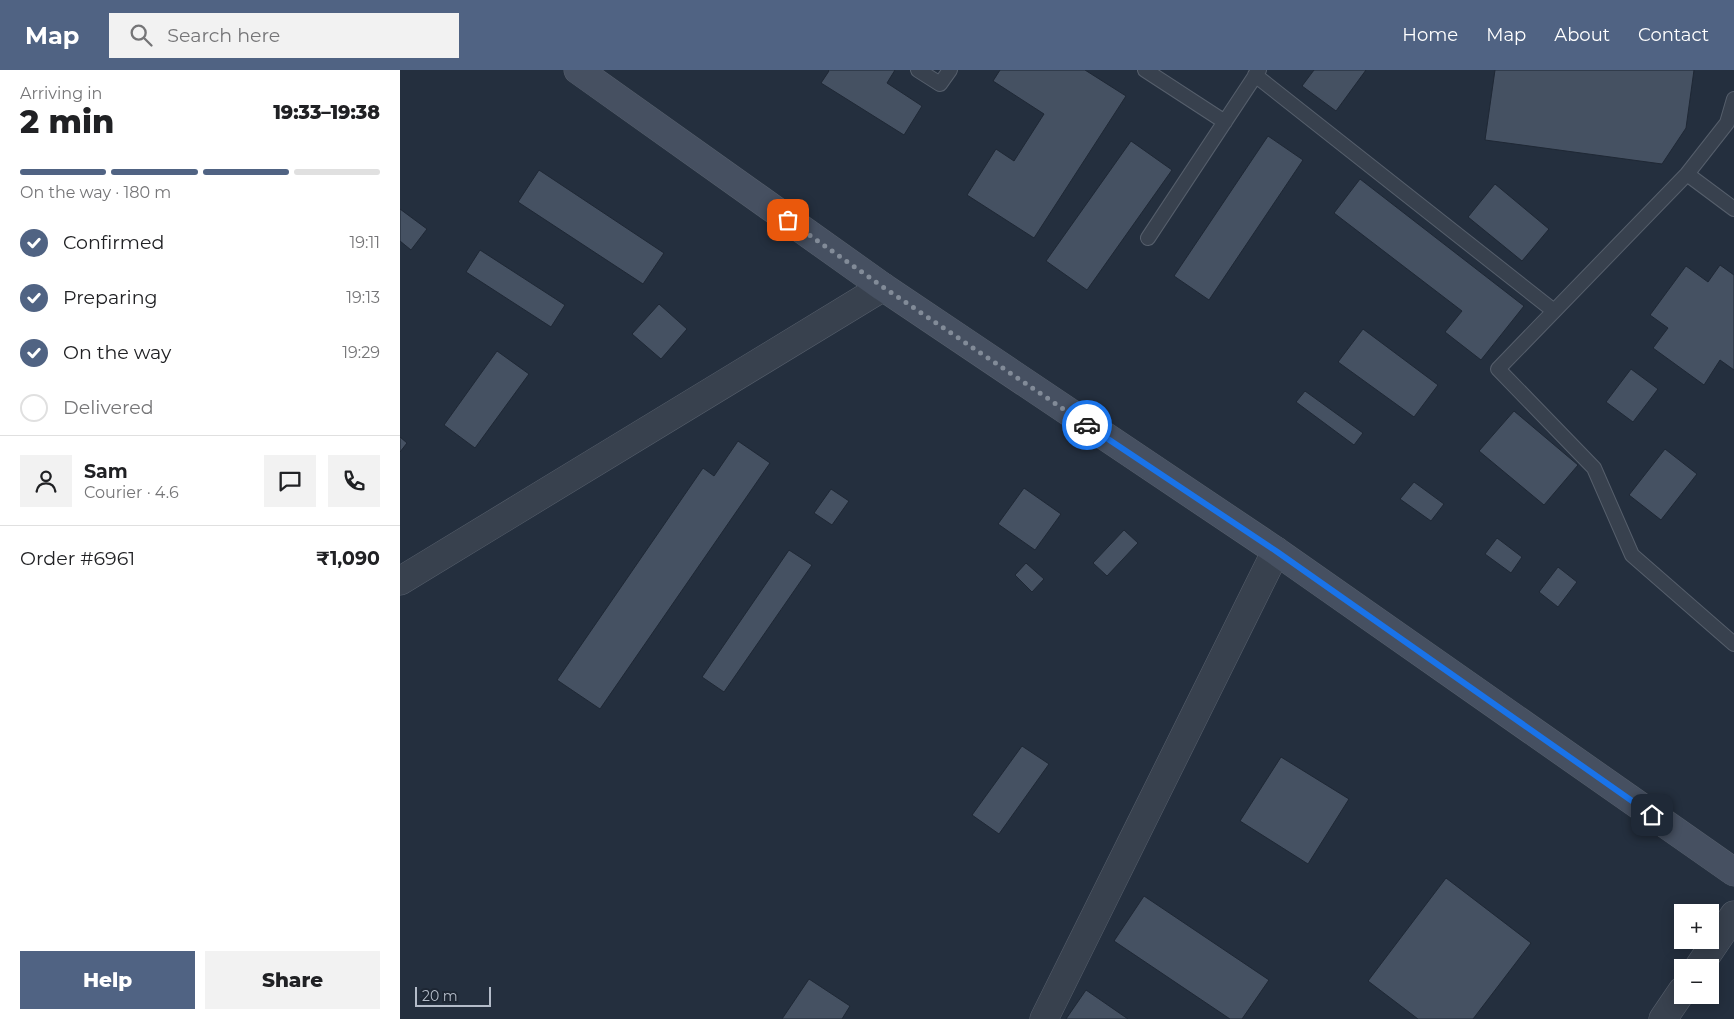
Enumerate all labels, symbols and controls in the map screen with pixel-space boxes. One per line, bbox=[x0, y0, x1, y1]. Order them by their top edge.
search box bbox=[109, 13, 459, 58]
text: Map bbox=[25, 21, 79, 50]
icon: search bbox=[127, 21, 155, 49]
text: Search here bbox=[167, 24, 280, 47]
text: Home bbox=[1402, 24, 1458, 46]
text: Map bbox=[1486, 24, 1526, 46]
text: About bbox=[1554, 24, 1610, 46]
text: Contact bbox=[1638, 24, 1709, 46]
text: Arriving in bbox=[20, 84, 102, 103]
text: 19:33–19:38 bbox=[273, 101, 380, 124]
text: 2 min bbox=[20, 102, 114, 141]
text: On the way · 180 m bbox=[20, 183, 171, 202]
pin bbox=[767, 199, 809, 241]
icon: bag bbox=[774, 206, 802, 234]
icon: check bbox=[20, 229, 48, 257]
text: Confirmed bbox=[63, 231, 164, 254]
text: 19:11 bbox=[350, 233, 380, 252]
icon: check bbox=[20, 284, 48, 312]
text: Preparing bbox=[63, 286, 158, 309]
text: 19:13 bbox=[346, 288, 380, 307]
icon: check bbox=[20, 339, 48, 367]
text: On the way bbox=[63, 341, 171, 364]
text: 19:29 bbox=[342, 343, 380, 362]
text: Delivered bbox=[63, 396, 154, 419]
courier bbox=[1062, 400, 1112, 450]
icon: car bbox=[1073, 411, 1101, 439]
button: person bbox=[20, 455, 72, 507]
button: chat bbox=[264, 455, 316, 507]
button: phone bbox=[328, 455, 380, 507]
text: Sam bbox=[84, 460, 128, 483]
text: Courier · 4.6 bbox=[84, 483, 179, 502]
text: Order #6961 bbox=[20, 547, 135, 570]
text: ₹1,090 bbox=[316, 547, 380, 570]
pin bbox=[1631, 794, 1673, 836]
icon: home bbox=[1638, 801, 1666, 829]
map controls bbox=[1674, 904, 1719, 1004]
button: + bbox=[1674, 904, 1719, 949]
button: Help bbox=[20, 951, 195, 1009]
button: Share bbox=[205, 951, 380, 1009]
button: − bbox=[1674, 959, 1719, 1004]
scale bar bbox=[415, 984, 491, 1007]
text: 20 m bbox=[422, 987, 458, 1005]

